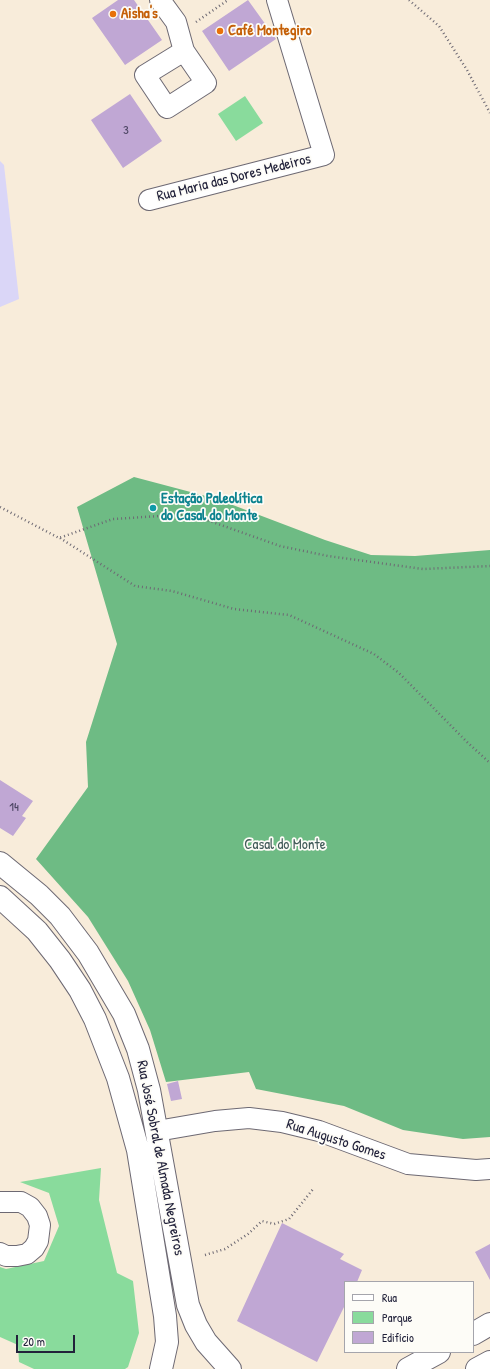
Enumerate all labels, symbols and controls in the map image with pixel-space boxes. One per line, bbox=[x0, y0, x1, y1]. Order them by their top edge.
place label: Aisha's bbox=[121, 5, 158, 23]
marker: Aisha's bbox=[108, 9, 118, 19]
place label: Café Montegiro bbox=[228, 22, 312, 40]
marker: Café Montegiro bbox=[215, 26, 225, 36]
house number: 3 bbox=[123, 123, 129, 139]
street label: Rua Maria das Dores Medeiros bbox=[155, 150, 313, 206]
place label: Estação Paleolítica do Casal do Monte bbox=[161, 490, 262, 525]
marker: Estação Paleolítica do Casal do Monte bbox=[148, 503, 158, 513]
house number: 14 bbox=[9, 800, 19, 816]
park label: Casal do Monte bbox=[244, 836, 326, 854]
street label: Rua José Sobral de Almada Negreiros bbox=[132, 1059, 188, 1257]
street label: Rua Augusto Gomes bbox=[284, 1115, 388, 1165]
legend bbox=[344, 1281, 474, 1353]
text: Rua bbox=[382, 1289, 397, 1306]
text: Parque bbox=[382, 1309, 412, 1326]
scale bar bbox=[18, 1327, 77, 1353]
text: Edifício bbox=[382, 1329, 414, 1346]
text: 20 m bbox=[23, 1333, 45, 1350]

